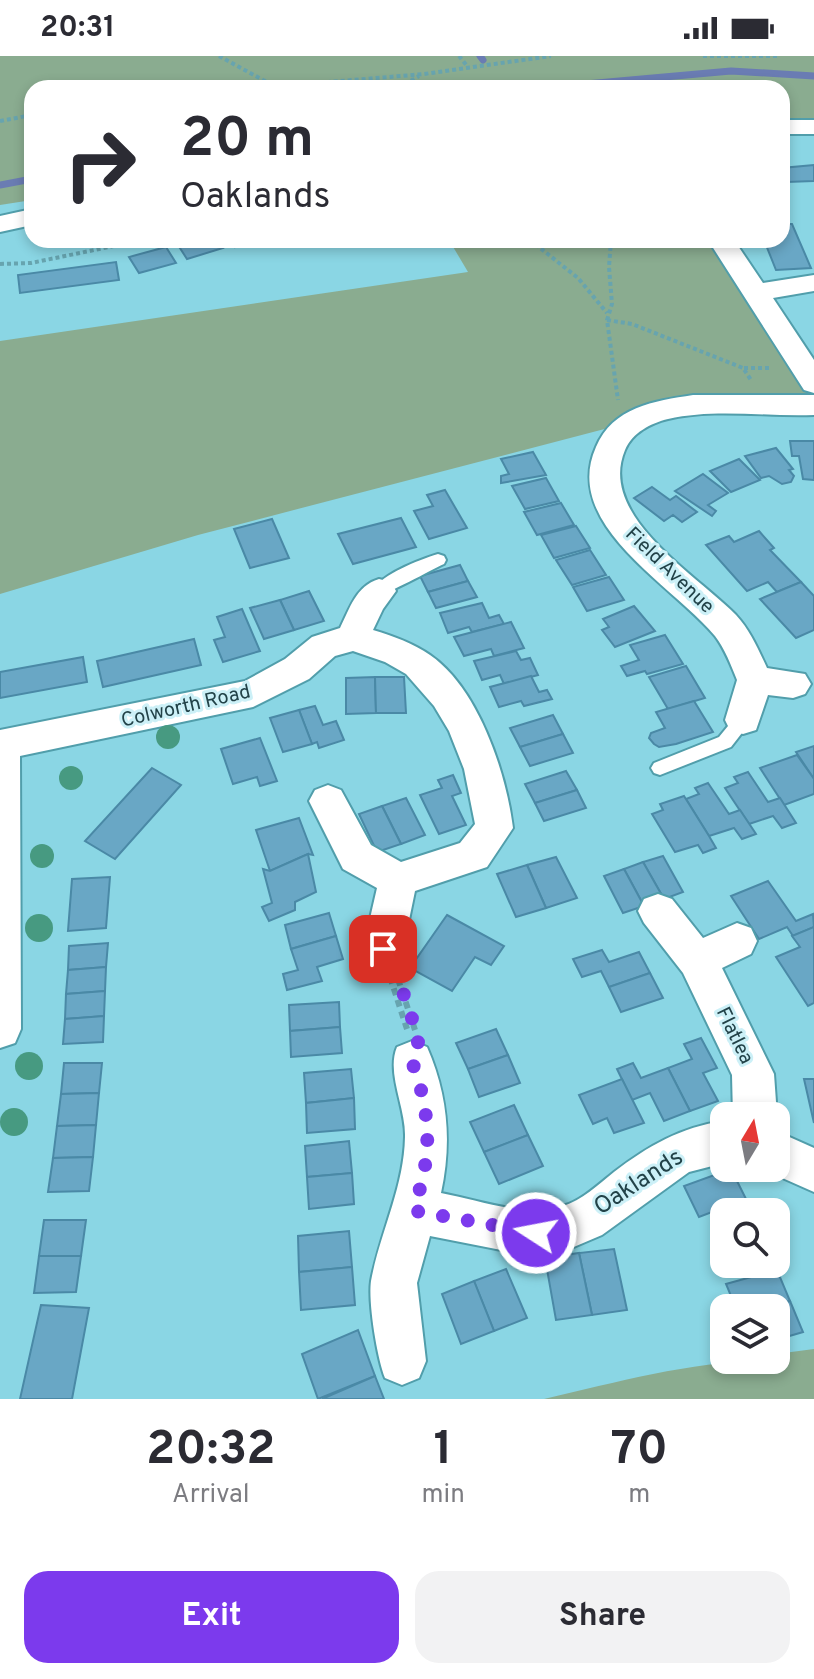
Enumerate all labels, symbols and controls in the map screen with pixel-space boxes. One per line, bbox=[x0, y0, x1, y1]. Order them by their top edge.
text: 20:31 bbox=[40, 10, 115, 47]
text: 20 m bbox=[180, 106, 314, 176]
icon: right bbox=[48, 112, 152, 216]
text: Oaklands bbox=[180, 175, 330, 221]
street label: Field Avenue bbox=[619, 522, 719, 620]
street label: Colworth Road bbox=[119, 679, 253, 735]
pin bbox=[349, 915, 417, 983]
icon: arrive bbox=[361, 927, 405, 971]
street label: Flatlea bbox=[709, 1003, 759, 1069]
north arrow bbox=[710, 1102, 790, 1182]
map controls bbox=[710, 1102, 790, 1374]
street label: Oaklands bbox=[589, 1143, 689, 1223]
position arrow bbox=[494, 1191, 578, 1275]
button: search bbox=[710, 1198, 790, 1278]
button: layers bbox=[710, 1294, 790, 1374]
text: 20:32 bbox=[146, 1421, 276, 1481]
text: 1 bbox=[434, 1421, 453, 1481]
text: 70 bbox=[611, 1421, 668, 1481]
text: Arrival bbox=[172, 1479, 250, 1512]
text: min bbox=[422, 1479, 465, 1512]
text: m bbox=[628, 1479, 650, 1512]
button: Exit bbox=[24, 1571, 399, 1663]
button: Share bbox=[415, 1571, 790, 1663]

